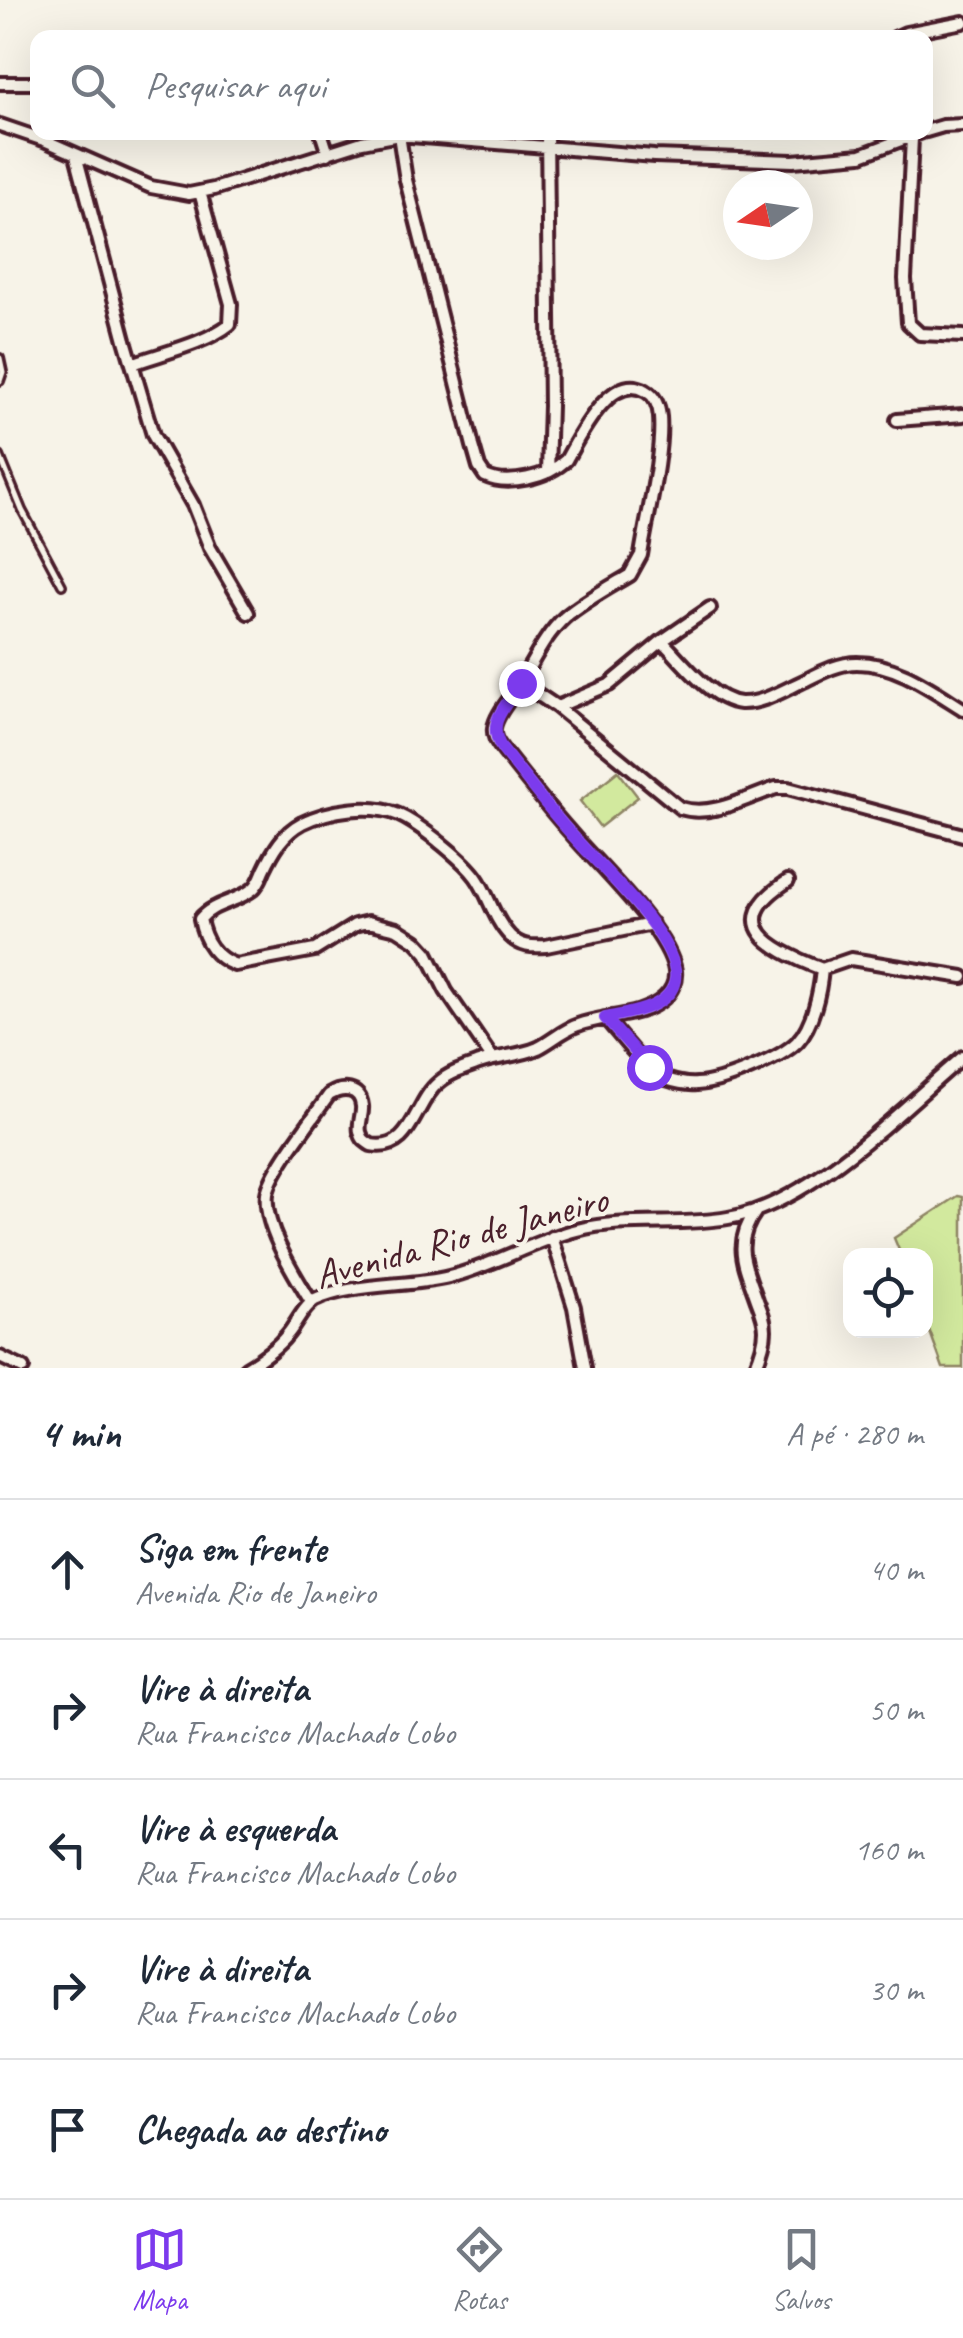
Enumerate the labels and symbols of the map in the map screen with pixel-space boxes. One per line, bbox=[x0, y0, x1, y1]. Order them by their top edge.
north arrow bbox=[723, 170, 813, 260]
route end bbox=[499, 661, 545, 707]
route start bbox=[627, 1045, 673, 1091]
street label: Avenida Rio de Janeiro bbox=[309, 1173, 615, 1300]

